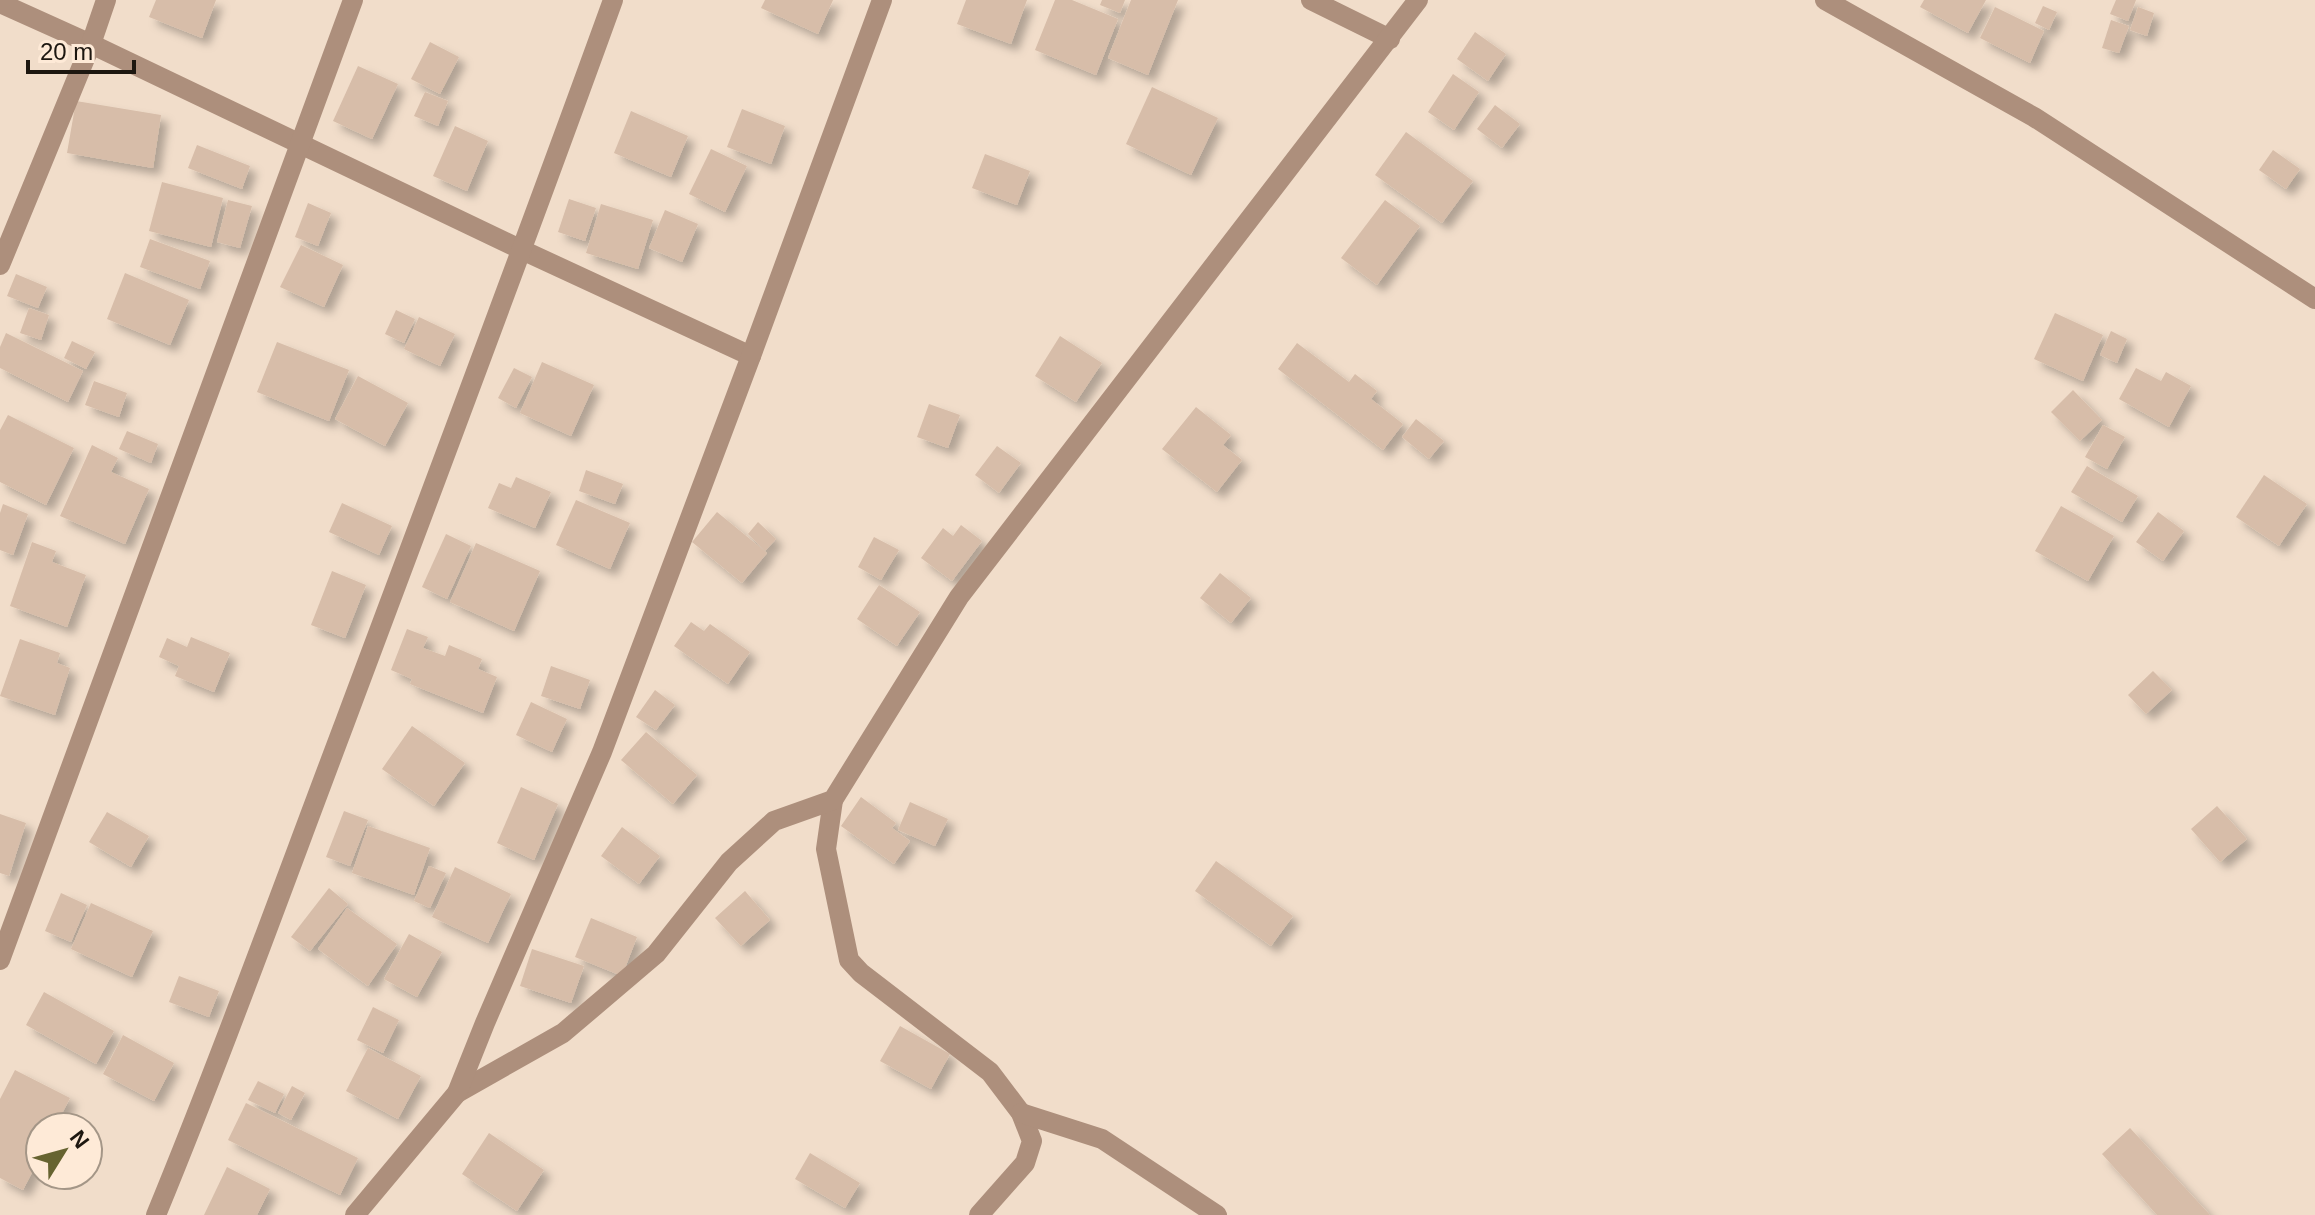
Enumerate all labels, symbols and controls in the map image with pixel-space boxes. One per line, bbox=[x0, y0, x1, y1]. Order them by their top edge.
scale bar bbox=[28, 24, 134, 74]
text: 20 m bbox=[40, 38, 93, 65]
north arrow bbox=[24, 1111, 104, 1191]
text: N bbox=[65, 1125, 94, 1153]

